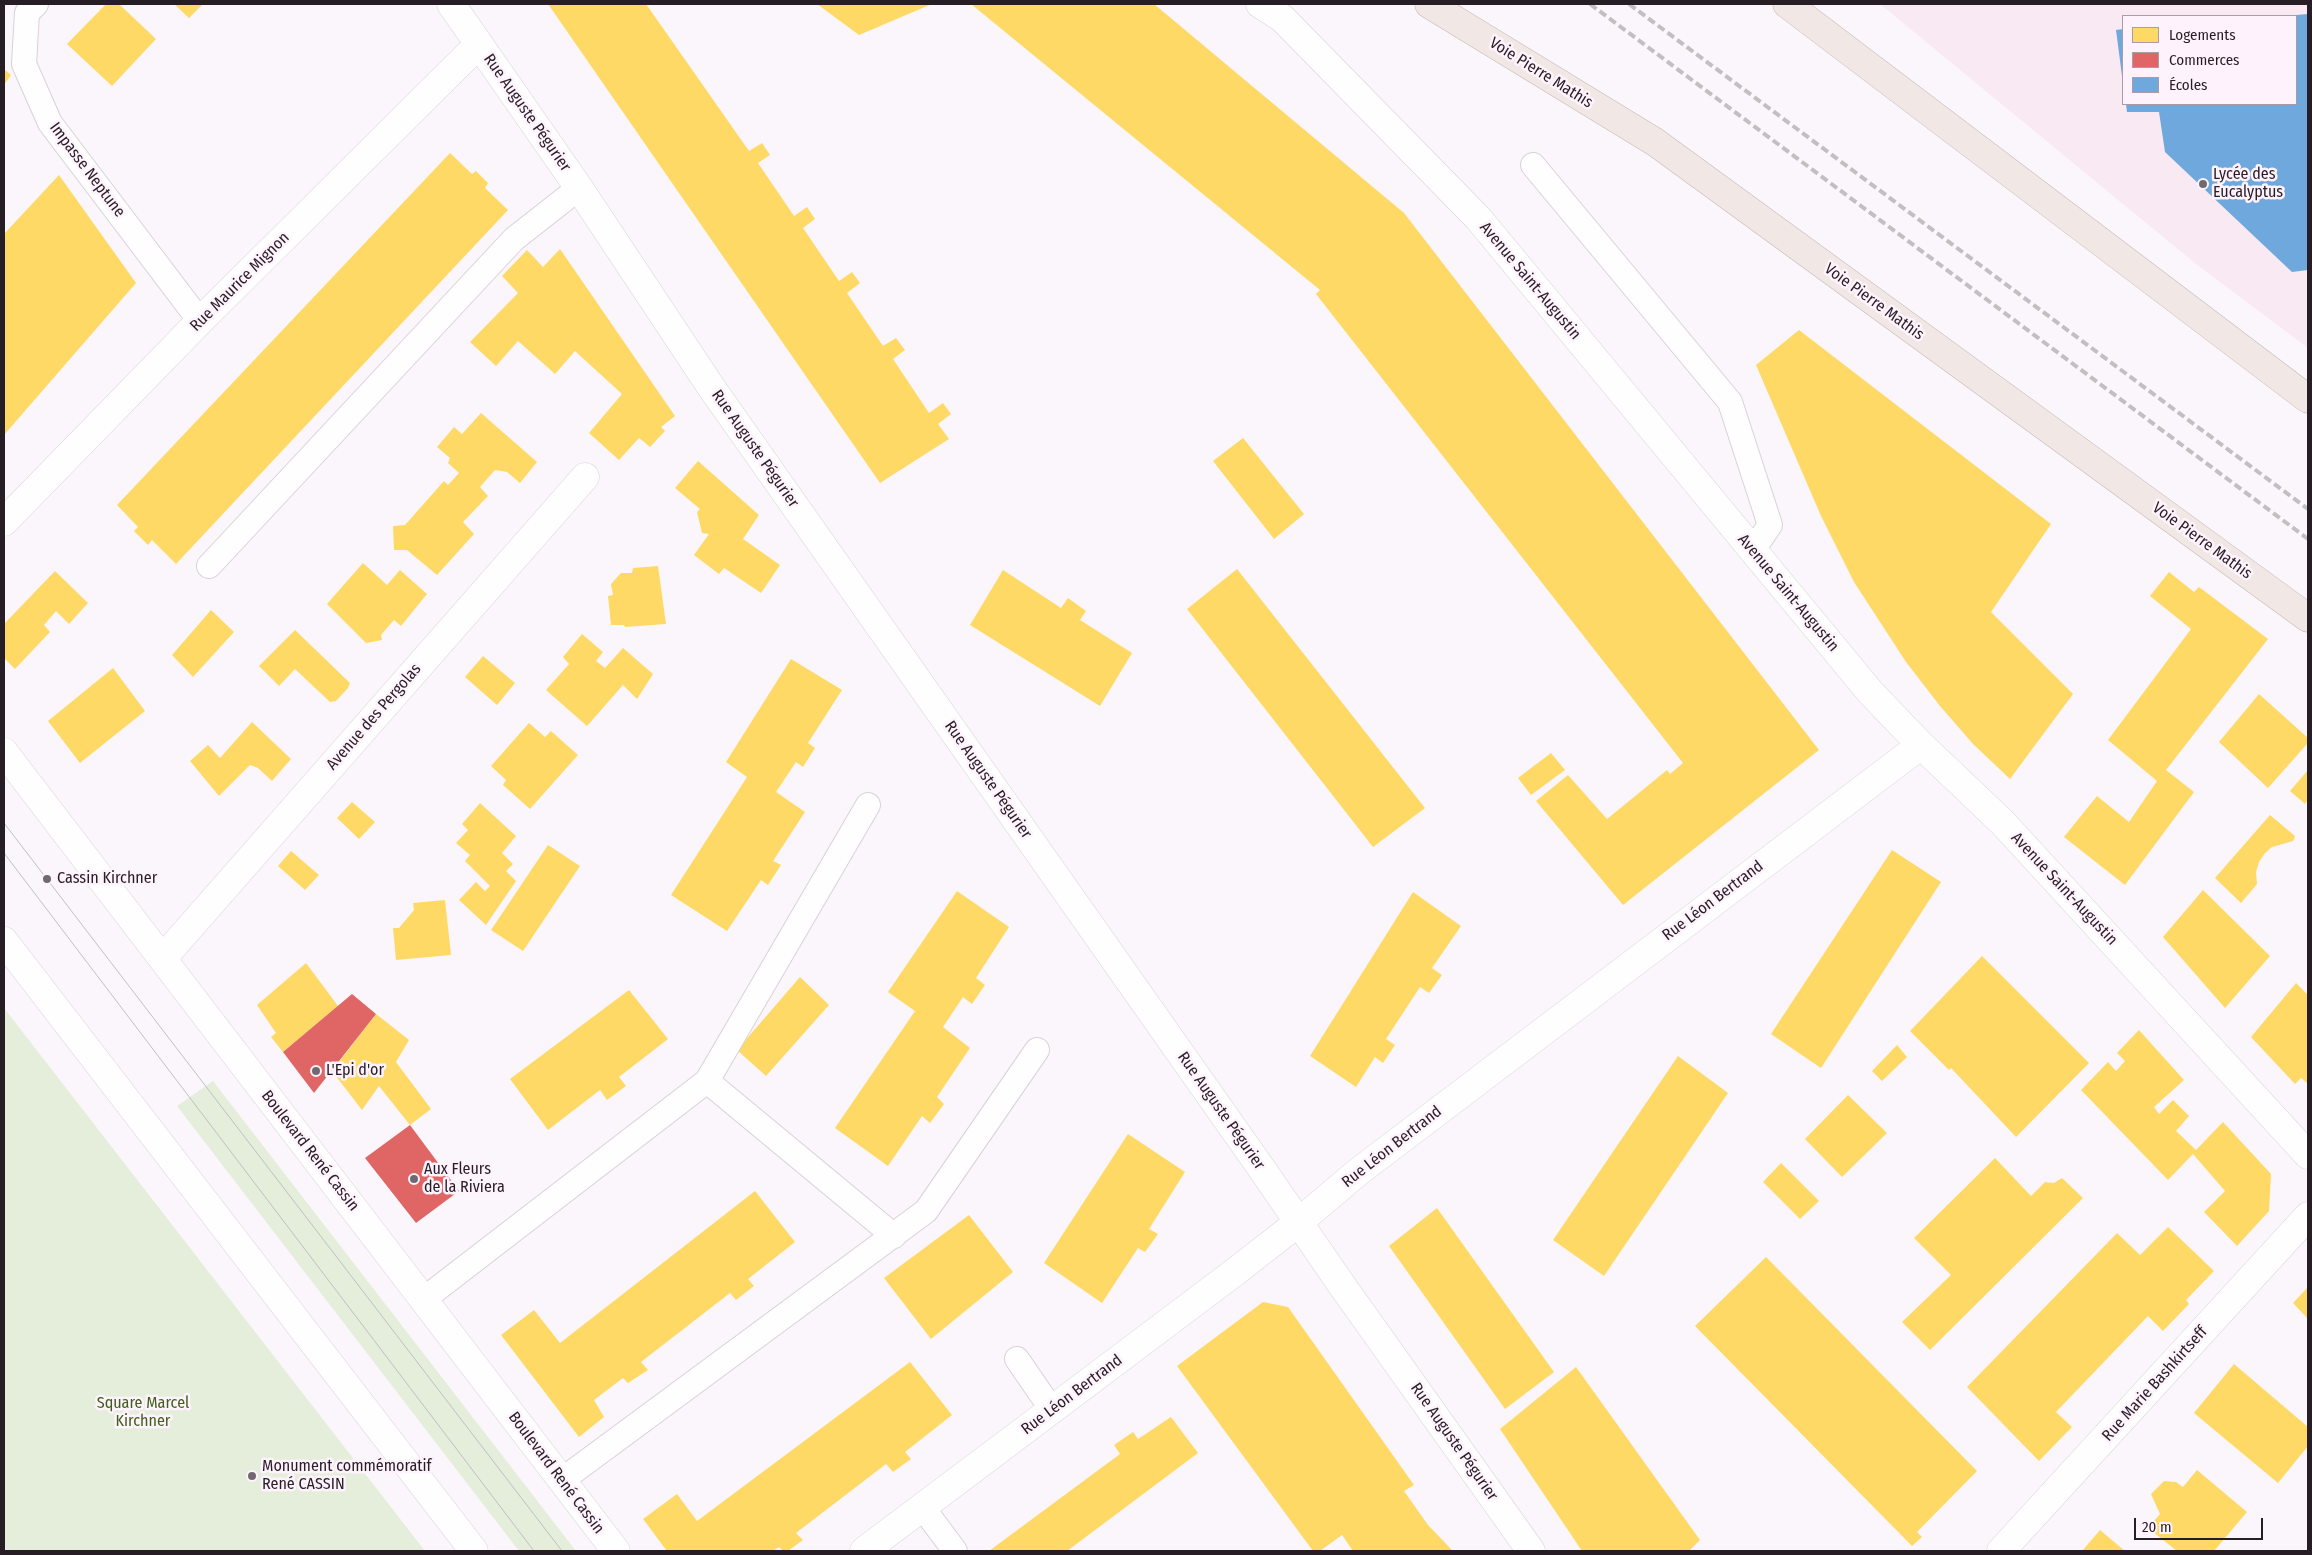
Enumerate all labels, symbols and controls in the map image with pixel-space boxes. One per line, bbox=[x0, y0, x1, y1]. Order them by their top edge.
legend bbox=[2122, 15, 2297, 105]
text: Logements bbox=[2169, 26, 2236, 44]
street label: Voie Pierre Mathis bbox=[1486, 34, 1596, 112]
street label: Rue Auguste Pégurier bbox=[479, 50, 575, 176]
text: Commerces bbox=[2169, 51, 2239, 69]
text: Écoles bbox=[2169, 76, 2207, 94]
street label: Impasse Neptune bbox=[45, 119, 129, 221]
place label: Lycée des Eucalyptus bbox=[2213, 165, 2283, 203]
marker: Lycée des Eucalyptus bbox=[2197, 178, 2209, 190]
street label: Avenue Saint-Augustin bbox=[1475, 218, 1585, 344]
street label: Rue Maurice Mignon bbox=[186, 228, 294, 336]
street label: Voie Pierre Mathis bbox=[1821, 259, 1927, 345]
street label: Rue Auguste Pégurier bbox=[707, 386, 803, 512]
street label: Voie Pierre Mathis bbox=[2149, 498, 2255, 584]
street label: Avenue Saint-Augustin bbox=[1733, 530, 1843, 656]
street label: Avenue des Pergolas bbox=[323, 660, 425, 774]
street label: Rue Auguste Pégurier bbox=[940, 717, 1036, 843]
street label: Avenue Saint-Augustin bbox=[2007, 829, 2121, 949]
street label: Rue Léon Bertrand bbox=[1659, 857, 1767, 945]
place label: Cassin Kirchner bbox=[57, 869, 157, 889]
marker: Cassin Kirchner bbox=[41, 873, 53, 885]
street label: Rue Auguste Pégurier bbox=[1173, 1048, 1269, 1174]
place label: L'Epi d'or bbox=[326, 1061, 384, 1081]
marker: L'Epi d'or bbox=[310, 1065, 322, 1077]
street label: Boulevard René Cassin bbox=[257, 1087, 363, 1215]
street label: Rue Léon Bertrand bbox=[1338, 1102, 1446, 1192]
place label: Aux Fleurs de la Riviera bbox=[424, 1160, 505, 1198]
marker: Aux Fleurs de la Riviera bbox=[408, 1173, 420, 1185]
street label: Rue Marie Bashkirtseff bbox=[2098, 1323, 2212, 1445]
street label: Rue Léon Bertrand bbox=[1018, 1351, 1126, 1439]
street label: Rue Auguste Pégurier bbox=[1406, 1379, 1502, 1505]
park label: Square Marcel Kirchner bbox=[97, 1394, 189, 1432]
street label: Boulevard René Cassin bbox=[504, 1408, 608, 1538]
place label: Monument commémoratif René CASSIN bbox=[262, 1457, 432, 1495]
marker: Monument commémoratif René CASSIN bbox=[246, 1470, 258, 1482]
scale bar bbox=[2137, 1508, 2266, 1540]
text: 20 m bbox=[2142, 1518, 2172, 1536]

